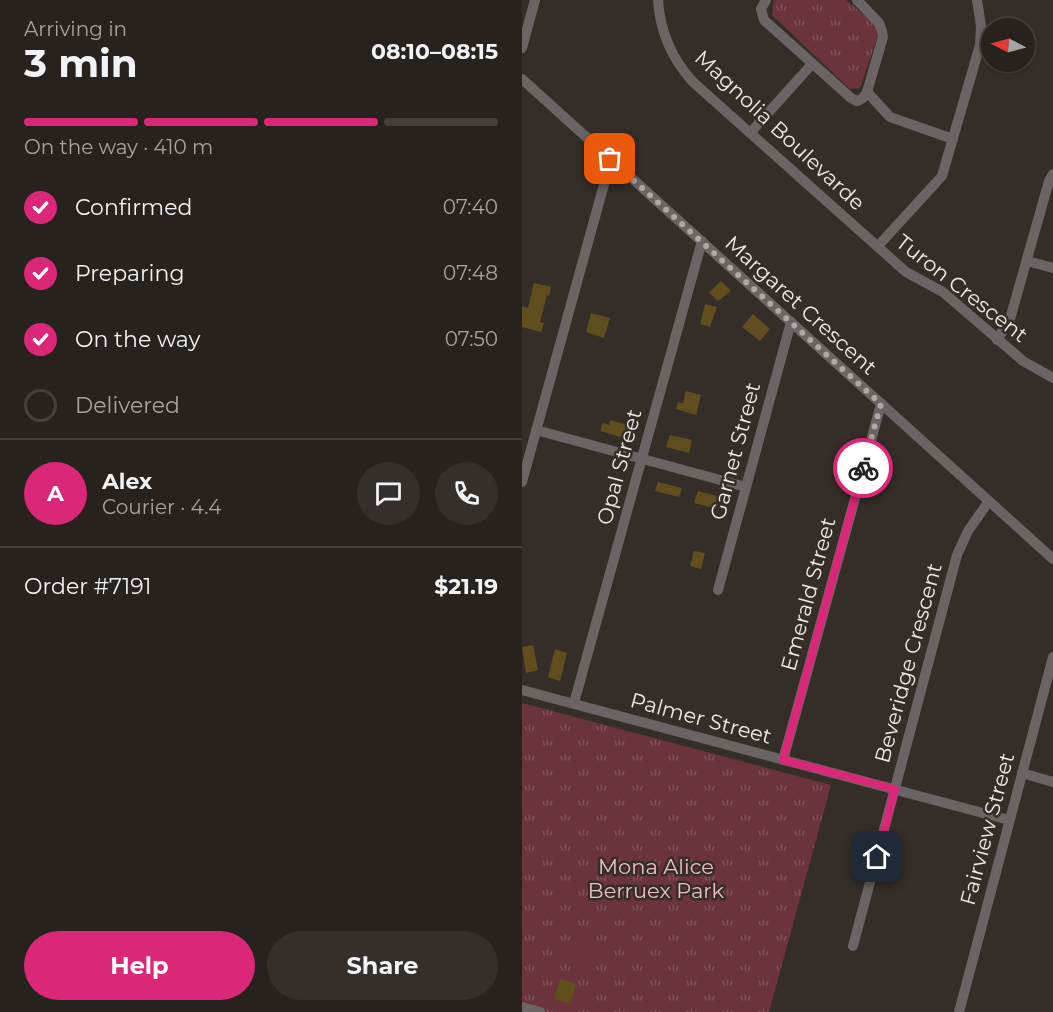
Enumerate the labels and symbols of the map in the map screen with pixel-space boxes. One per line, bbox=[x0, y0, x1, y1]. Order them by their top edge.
north arrow bbox=[981, 18, 1035, 72]
street label: Magnolia Boulevarde bbox=[690, 45, 870, 215]
pin bbox=[584, 133, 635, 184]
street label: Turon Crescent bbox=[891, 229, 1033, 347]
street label: Margaret Crescent bbox=[720, 230, 882, 380]
street label: Garnet Street bbox=[705, 380, 765, 522]
street label: Opal Street bbox=[592, 406, 646, 528]
courier bbox=[833, 438, 893, 498]
street label: Emerald Street bbox=[775, 515, 841, 673]
street label: Beveridge Crescent bbox=[869, 560, 947, 766]
street label: Palmer Street bbox=[628, 687, 774, 749]
street label: Fairview Street bbox=[955, 750, 1019, 908]
pin bbox=[851, 831, 902, 882]
park label: Mona Alice Berruex Park bbox=[588, 854, 725, 903]

